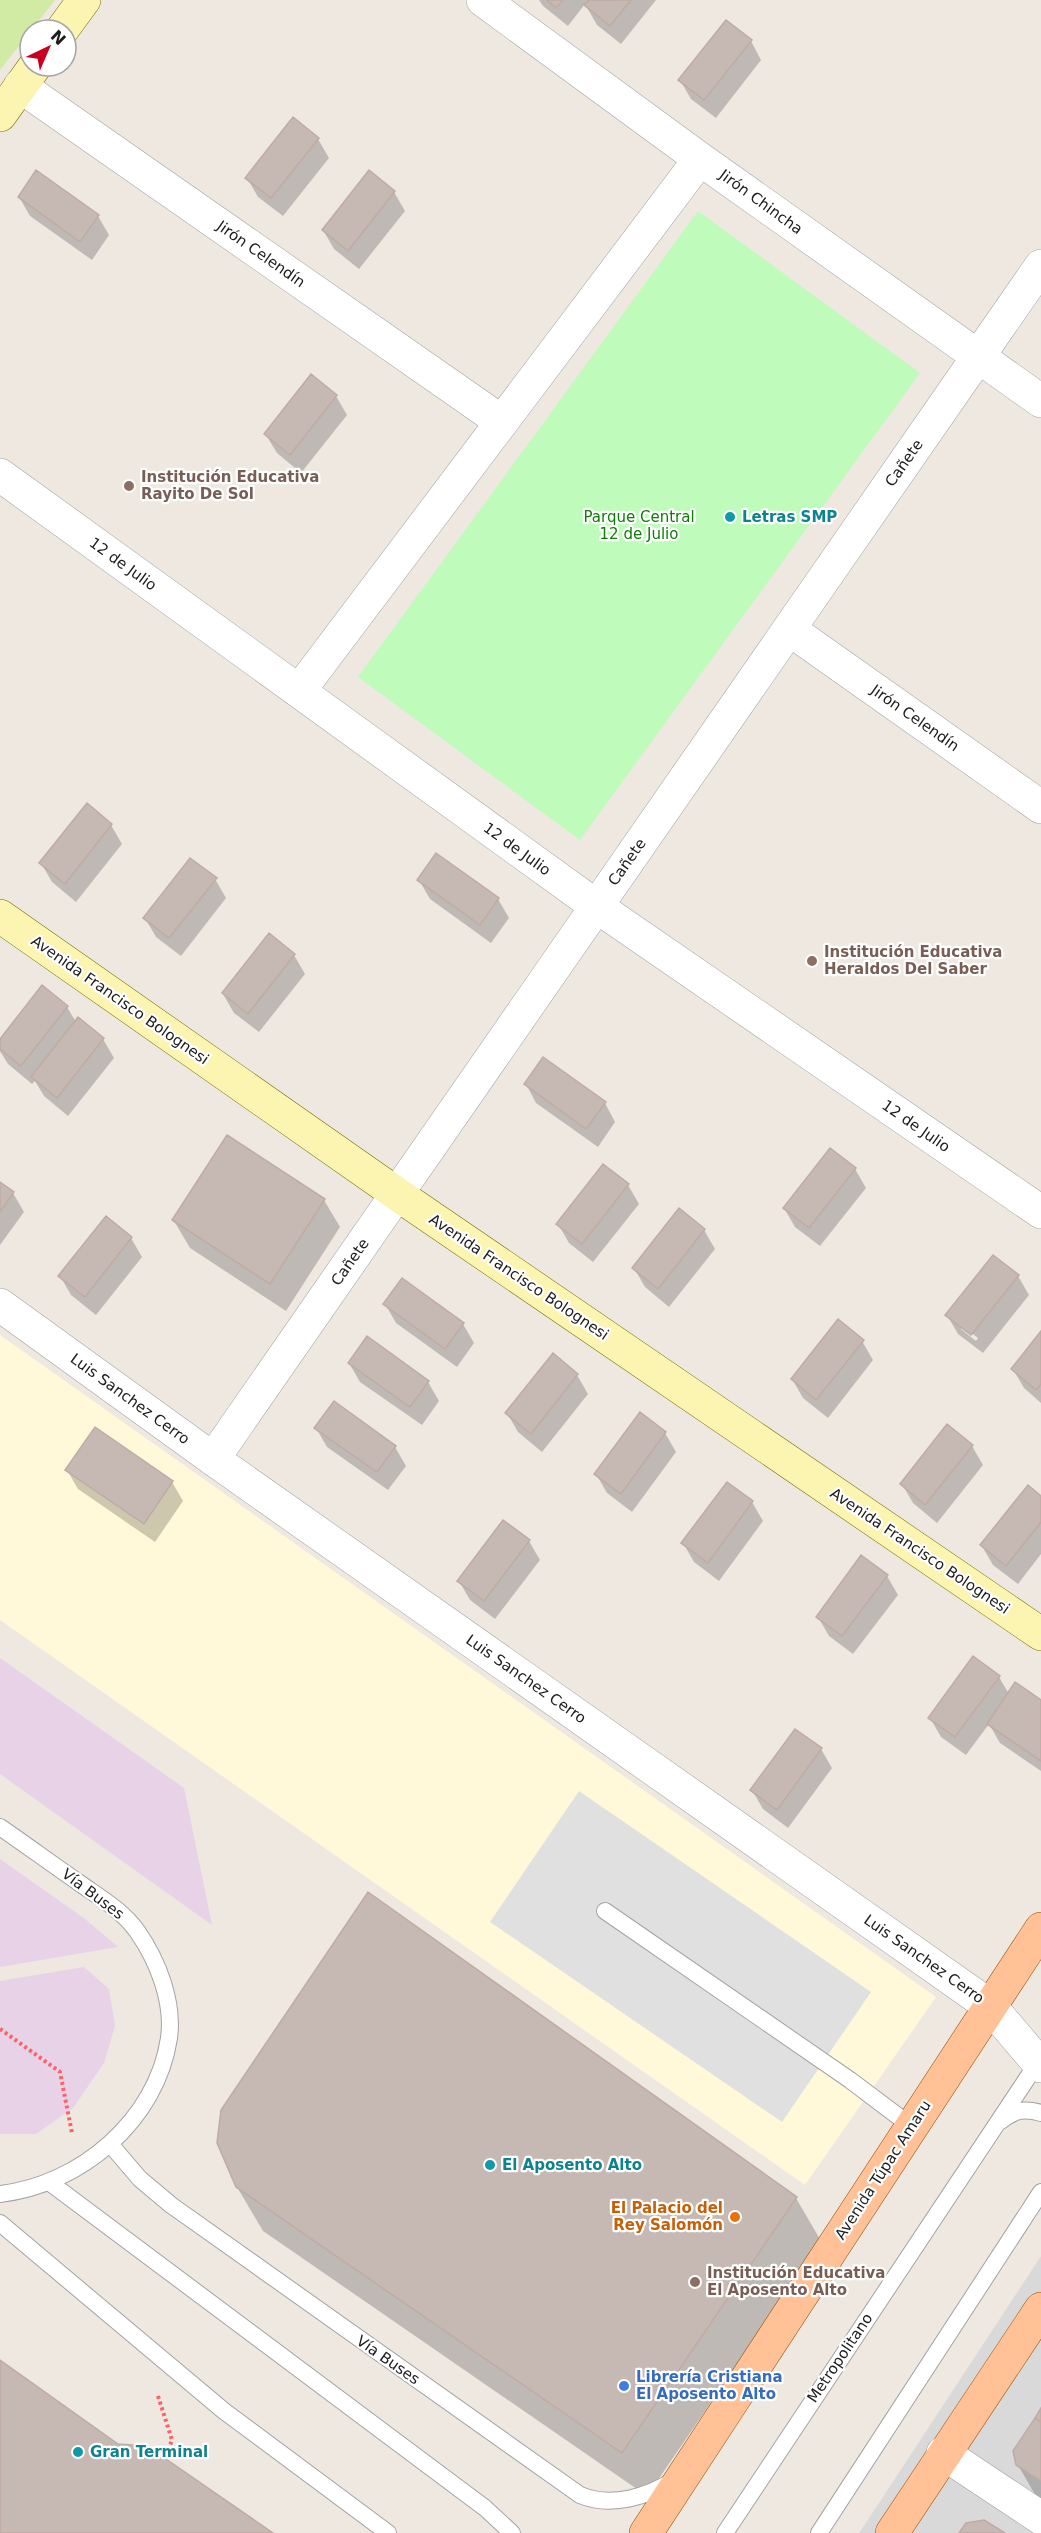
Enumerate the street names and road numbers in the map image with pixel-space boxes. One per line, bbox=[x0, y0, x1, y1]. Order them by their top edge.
street label: Jirón Chincha bbox=[715, 165, 806, 238]
street label: Jirón Celendín bbox=[213, 216, 309, 291]
street label: Cañete bbox=[881, 436, 927, 490]
street label: 12 de Julio bbox=[86, 534, 160, 594]
street label: Jirón Celendín bbox=[867, 680, 963, 755]
street label: 12 de Julio bbox=[480, 819, 554, 879]
street label: Cañete bbox=[604, 835, 650, 889]
street label: Avenida Francisco Bolognesi bbox=[28, 932, 212, 1068]
street label: 12 de Julio bbox=[879, 1096, 953, 1156]
street label: Avenida Francisco Bolognesi bbox=[426, 1210, 612, 1344]
street label: Cañete bbox=[327, 1235, 373, 1289]
street label: Luis Sanchez Cerro bbox=[67, 1350, 193, 1448]
street label: Avenida Francisco Bolognesi bbox=[827, 1484, 1013, 1618]
street label: Luis Sanchez Cerro bbox=[462, 1631, 590, 1727]
street label: Vía Buses bbox=[58, 1865, 128, 1923]
street label: Luis Sanchez Cerro bbox=[860, 1911, 988, 2007]
street label: Avenida Túpac Amaru bbox=[831, 2097, 935, 2243]
street label: Metropolitano bbox=[803, 2310, 877, 2406]
street label: Vía Buses bbox=[353, 2332, 423, 2388]

